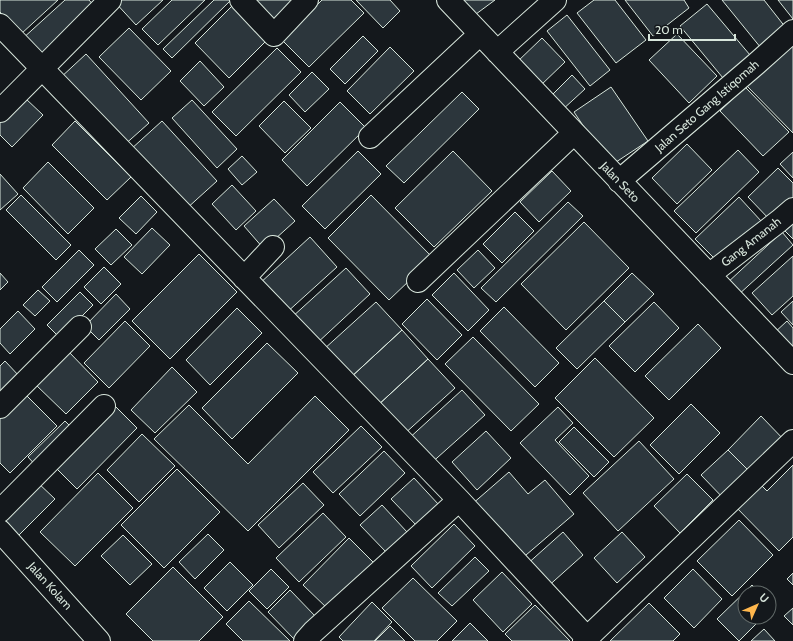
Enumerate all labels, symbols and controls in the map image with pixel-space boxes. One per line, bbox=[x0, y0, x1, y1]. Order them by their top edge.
scale bar bbox=[649, 16, 735, 42]
text: 20 m bbox=[655, 22, 683, 37]
street label: Jalan Seto Gang Istiqomah bbox=[651, 56, 762, 156]
street label: Jalan Seto bbox=[597, 158, 644, 205]
street label: Gang Amanah bbox=[718, 214, 784, 270]
street label: Jalan Kolam bbox=[24, 558, 76, 613]
north arrow bbox=[737, 585, 777, 625]
text: U bbox=[756, 590, 772, 606]

